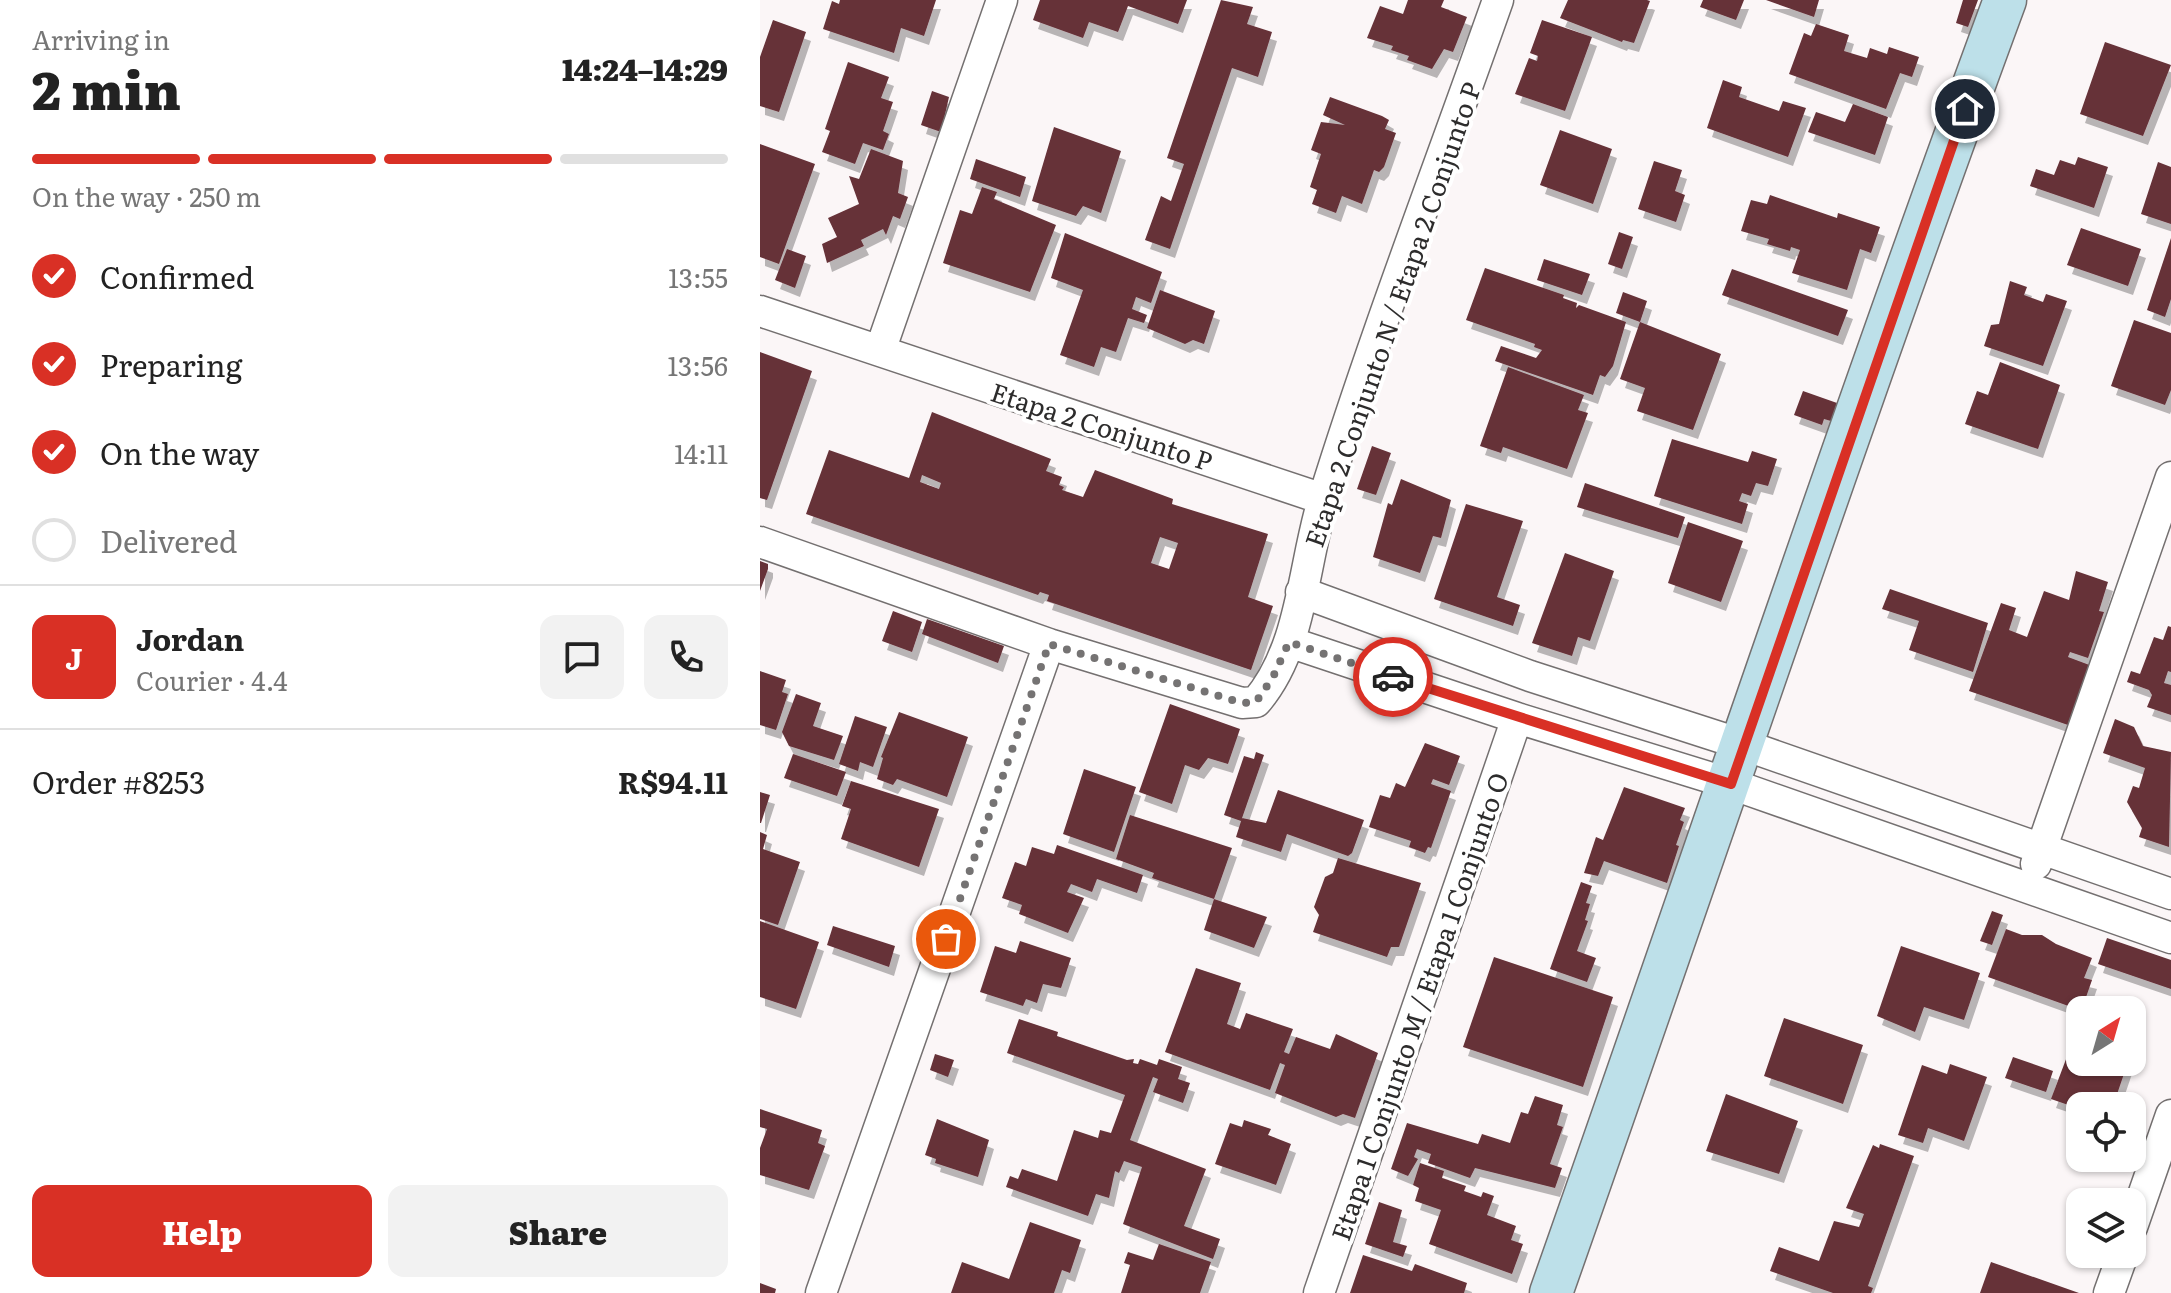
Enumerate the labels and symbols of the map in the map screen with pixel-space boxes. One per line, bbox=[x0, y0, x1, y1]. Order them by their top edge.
pin bbox=[1931, 75, 1999, 143]
street label: Etapa 2 Conjunto N / Etapa 2 Conjunto P bbox=[1293, 76, 1489, 552]
street label: Etapa 2 Conjunto P bbox=[986, 371, 1218, 479]
courier bbox=[1353, 637, 1433, 717]
street label: Etapa 1 Conjunto M / Etapa 1 Conjunto O bbox=[1319, 767, 1517, 1245]
pin bbox=[912, 905, 980, 973]
north arrow bbox=[2066, 996, 2146, 1076]

